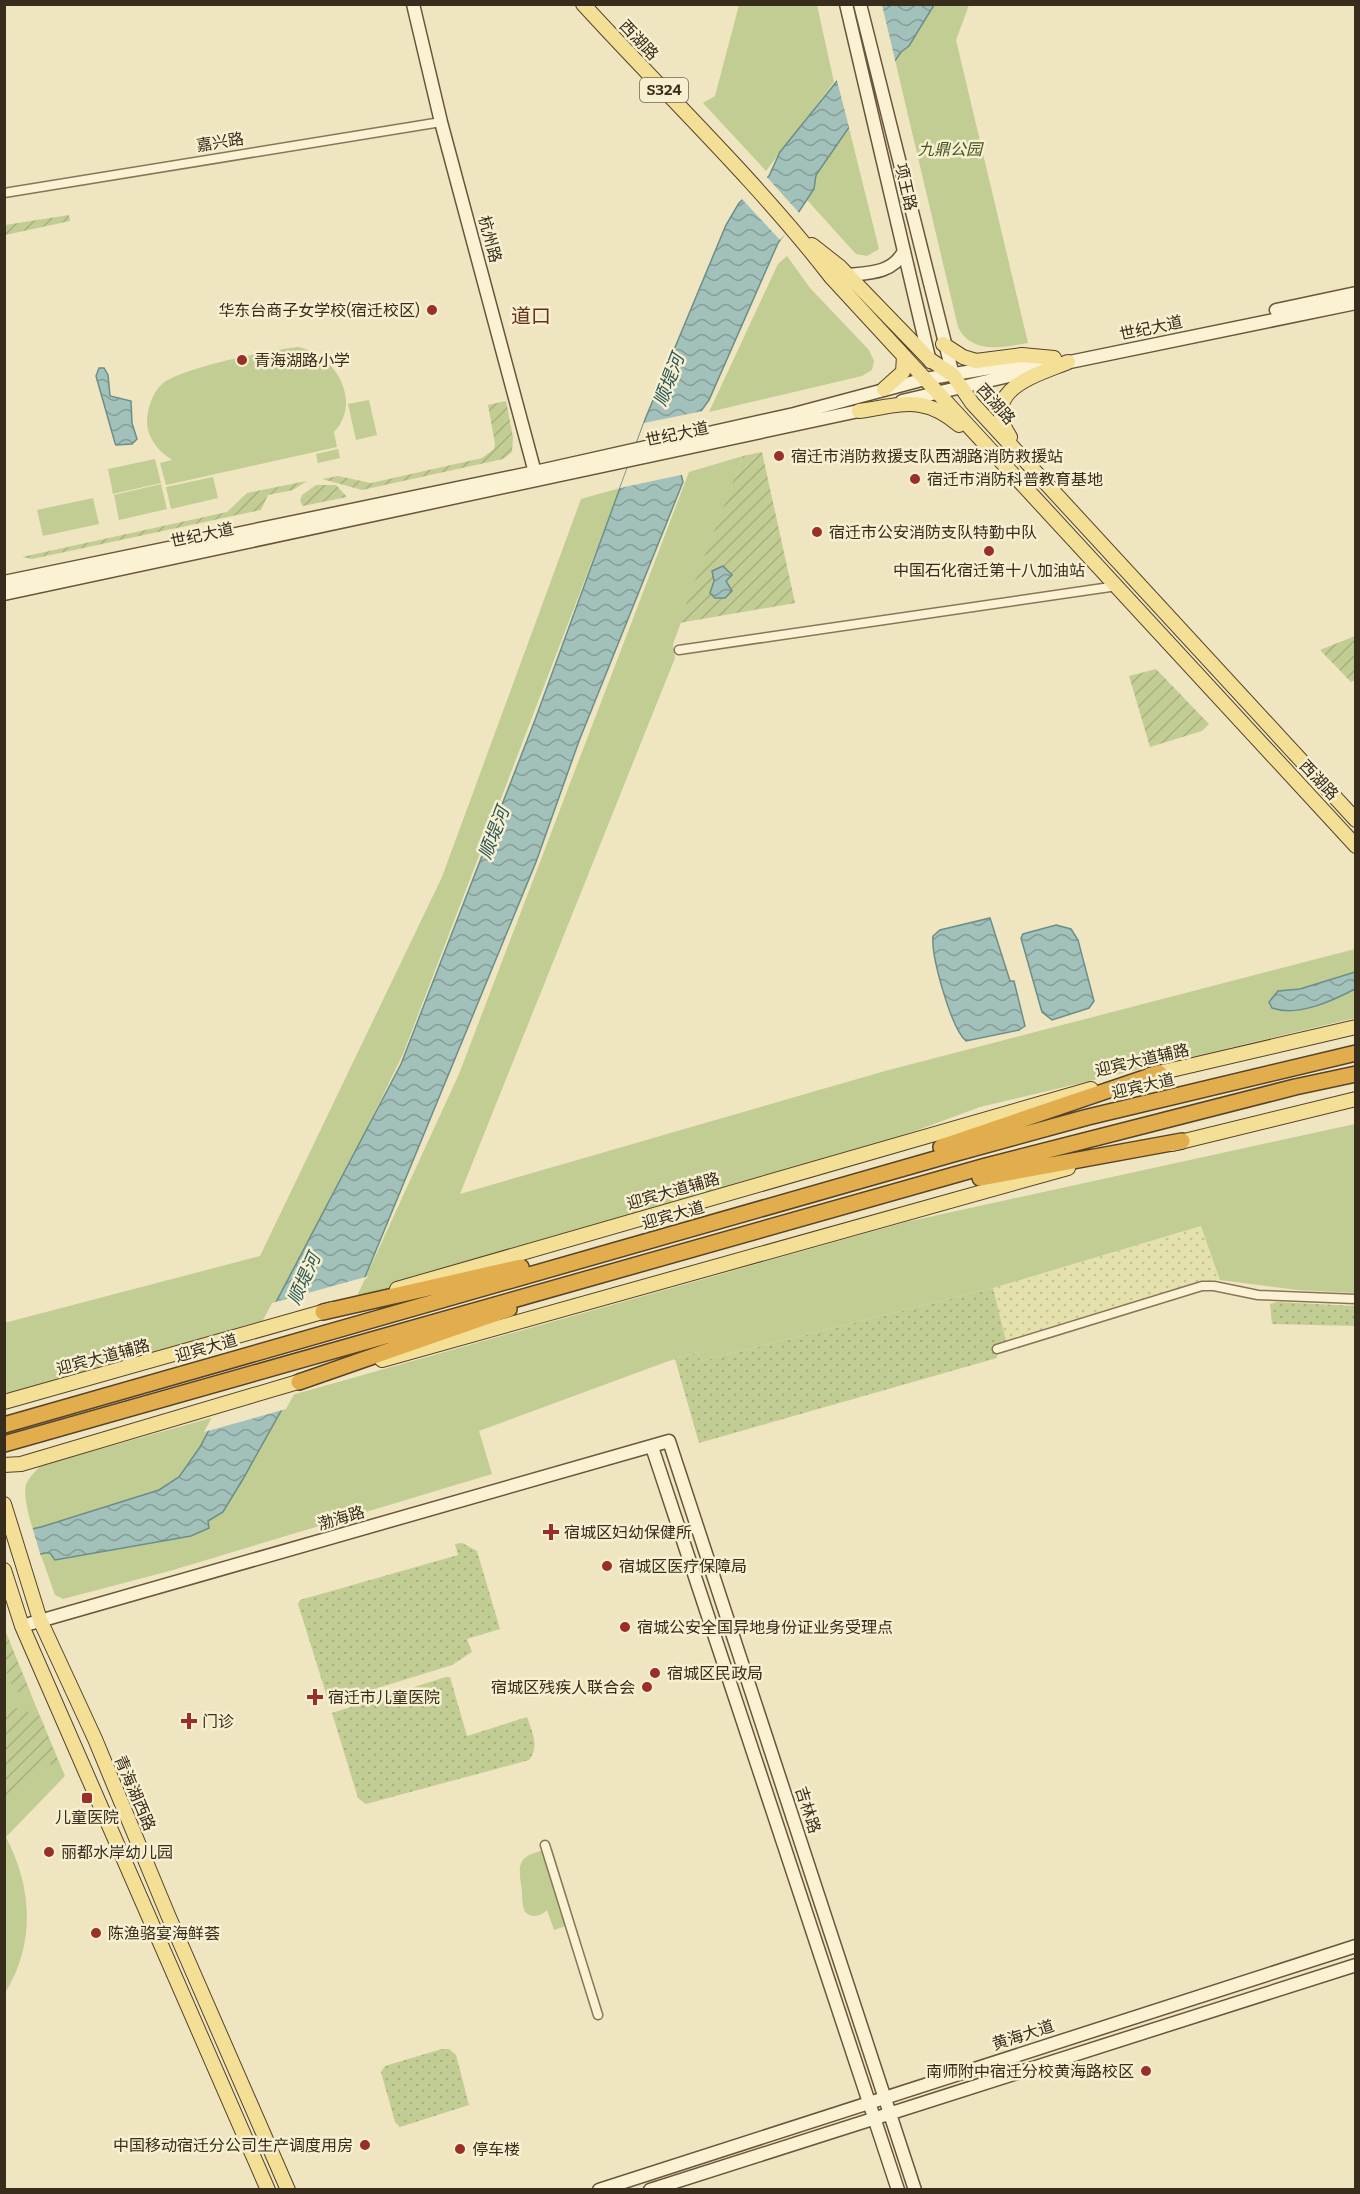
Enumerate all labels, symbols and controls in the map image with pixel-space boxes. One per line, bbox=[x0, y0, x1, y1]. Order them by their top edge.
street label: 西湖路 bbox=[616, 16, 662, 64]
road number: S324 bbox=[640, 78, 688, 102]
street label: 嘉兴路 bbox=[195, 129, 245, 155]
park label: 九鼎公园 bbox=[918, 140, 984, 159]
street label: 项王路 bbox=[891, 161, 921, 213]
street label: 杭州路 bbox=[475, 213, 505, 265]
place label: 华东台商子女学校(宿迁校区) bbox=[218, 301, 420, 320]
marker: 华东台商子女学校(宿迁校区) bbox=[425, 303, 439, 317]
district label: 道口 bbox=[511, 304, 551, 328]
street label: 世纪大道 bbox=[1118, 312, 1184, 344]
water label: 顺堤河 bbox=[649, 348, 690, 409]
place label: 青海湖路小学 bbox=[254, 351, 350, 370]
marker: 青海湖路小学 bbox=[235, 353, 249, 367]
street label: 西湖路 bbox=[973, 380, 1019, 428]
street label: 世纪大道 bbox=[644, 418, 710, 450]
place label: 宿迁市消防救援支队西湖路消防救援站 bbox=[791, 447, 1063, 466]
marker: 宿迁市消防救援支队西湖路消防救援站 bbox=[772, 449, 786, 463]
place label: 宿迁市消防科普教育基地 bbox=[927, 470, 1103, 489]
marker: 宿迁市消防科普教育基地 bbox=[908, 472, 922, 486]
street label: 世纪大道 bbox=[169, 519, 235, 551]
place label: 宿迁市公安消防支队特勤中队 bbox=[829, 523, 1037, 542]
marker: 宿迁市公安消防支队特勤中队 bbox=[810, 525, 824, 539]
marker: 中国石化宿迁第十八加油站 bbox=[982, 544, 996, 558]
place label: 中国石化宿迁第十八加油站 bbox=[893, 561, 1085, 580]
street label: 西湖路 bbox=[1296, 756, 1342, 804]
water label: 顺堤河 bbox=[474, 801, 515, 862]
street label: 迎宾大道辅路 bbox=[1093, 1040, 1191, 1080]
street label: 迎宾大道 bbox=[1110, 1070, 1176, 1102]
street label: 迎宾大道辅路 bbox=[624, 1169, 722, 1213]
street label: 迎宾大道 bbox=[640, 1197, 706, 1233]
water label: 顺堤河 bbox=[283, 1247, 326, 1308]
street label: 迎宾大道 bbox=[173, 1330, 239, 1366]
street label: 迎宾大道辅路 bbox=[54, 1335, 152, 1379]
street label: 渤海路 bbox=[315, 1502, 367, 1534]
marker: 宿城区妇幼保健所 bbox=[542, 1523, 560, 1541]
place label: 宿城区妇幼保健所 bbox=[564, 1523, 692, 1542]
place label: 宿城区医疗保障局 bbox=[619, 1557, 747, 1576]
marker: 宿城区医疗保障局 bbox=[600, 1559, 614, 1573]
place label: 宿城公安全国异地身份证业务受理点 bbox=[637, 1618, 893, 1637]
marker: 宿城公安全国异地身份证业务受理点 bbox=[618, 1620, 632, 1634]
place label: 宿城区民政局 bbox=[667, 1664, 763, 1683]
marker: 宿城区民政局 bbox=[648, 1666, 662, 1680]
place label: 宿城区残疾人联合会 bbox=[491, 1678, 635, 1697]
marker: 宿城区残疾人联合会 bbox=[640, 1680, 654, 1694]
marker: 宿迁市儿童医院 bbox=[306, 1688, 324, 1706]
place label: 宿迁市儿童医院 bbox=[328, 1688, 440, 1707]
marker: 门诊 bbox=[180, 1712, 198, 1730]
place label: 门诊 bbox=[202, 1712, 234, 1731]
street label: 青海湖西路 bbox=[111, 1752, 159, 1834]
street label: 吉林路 bbox=[792, 1784, 824, 1836]
marker: 儿童医院 bbox=[80, 1791, 94, 1805]
place label: 儿童医院 bbox=[55, 1808, 119, 1827]
place label: 丽都水岸幼儿园 bbox=[61, 1843, 173, 1862]
marker: 丽都水岸幼儿园 bbox=[42, 1845, 56, 1859]
place label: 陈渔骆宴海鲜荟 bbox=[108, 1924, 220, 1943]
marker: 陈渔骆宴海鲜荟 bbox=[89, 1926, 103, 1940]
street label: 黄海大道 bbox=[990, 2016, 1056, 2054]
place label: 南师附中宿迁分校黄海路校区 bbox=[926, 2062, 1134, 2081]
marker: 南师附中宿迁分校黄海路校区 bbox=[1139, 2064, 1153, 2078]
place label: 中国移动宿迁分公司生产调度用房 bbox=[113, 2136, 353, 2155]
marker: 中国移动宿迁分公司生产调度用房 bbox=[358, 2138, 372, 2152]
place label: 停车楼 bbox=[472, 2140, 520, 2159]
marker: 停车楼 bbox=[453, 2142, 467, 2156]

